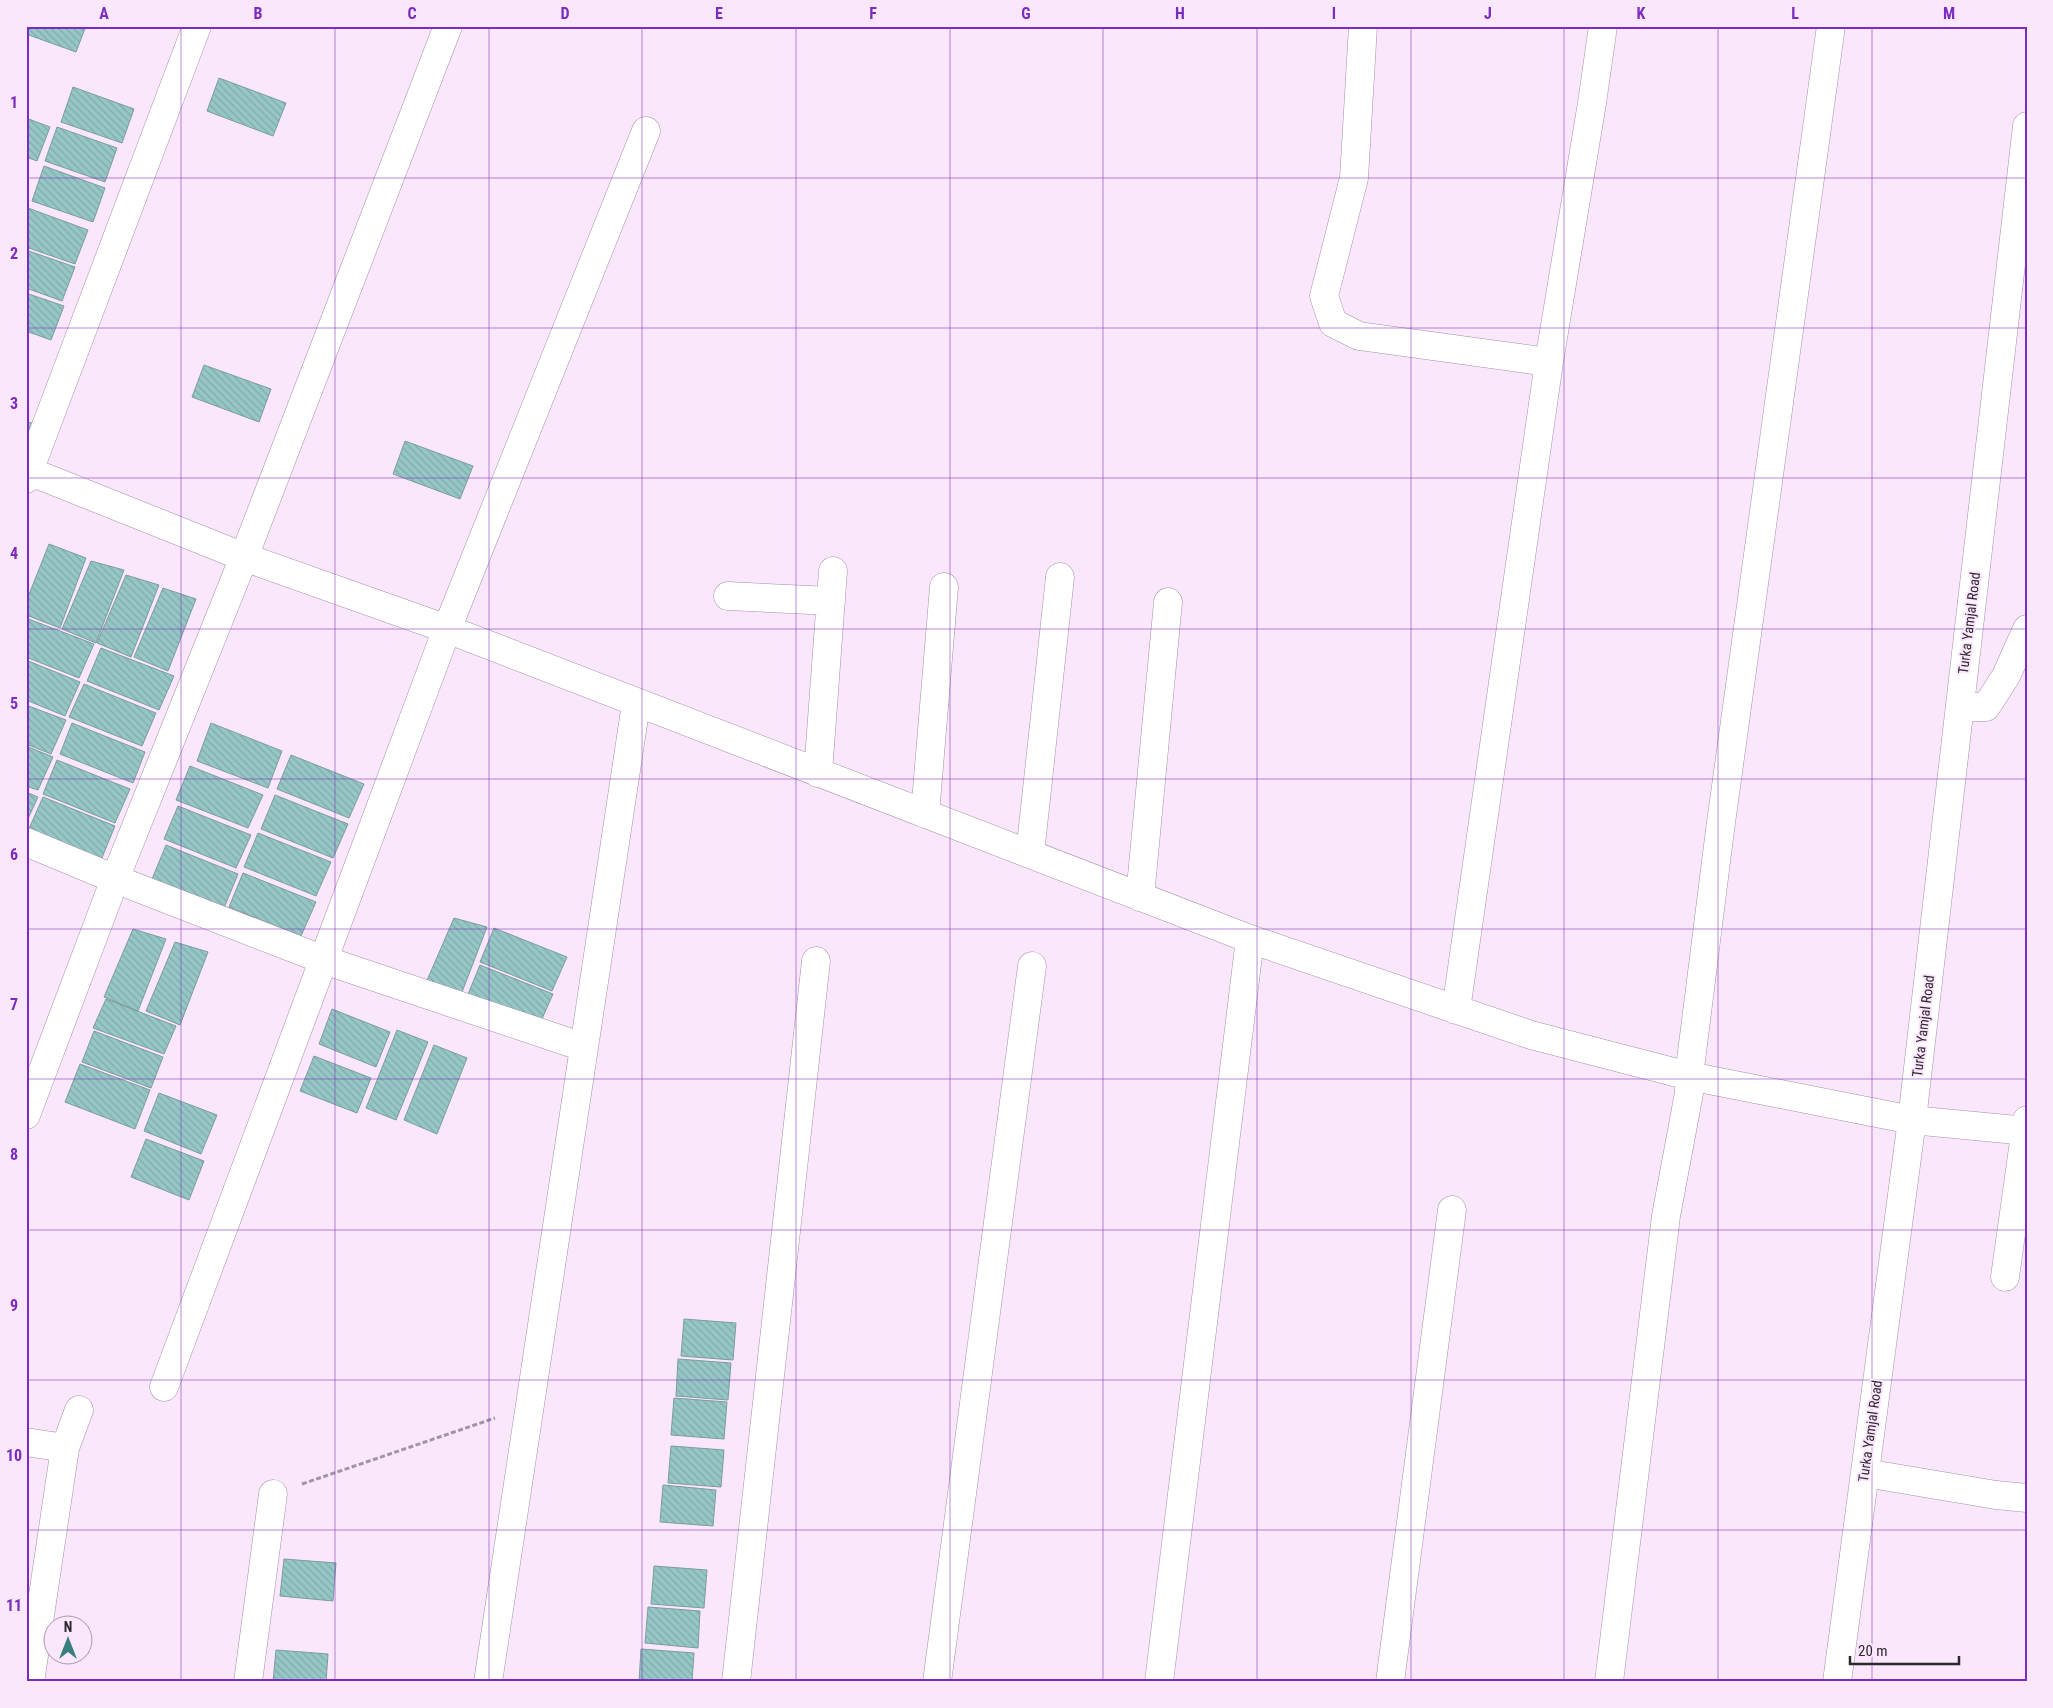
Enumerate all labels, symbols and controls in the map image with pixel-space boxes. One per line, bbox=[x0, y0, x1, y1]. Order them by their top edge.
text: A bbox=[99, 4, 109, 23]
text: B bbox=[254, 4, 263, 23]
text: C bbox=[407, 4, 417, 23]
text: D bbox=[560, 4, 570, 23]
text: E bbox=[715, 4, 723, 23]
text: F bbox=[869, 4, 877, 23]
text: G bbox=[1021, 4, 1031, 23]
text: H bbox=[1175, 4, 1185, 23]
text: I bbox=[1332, 4, 1336, 23]
text: J bbox=[1484, 4, 1492, 23]
text: K bbox=[1637, 4, 1646, 23]
text: L bbox=[1791, 4, 1799, 23]
text: M bbox=[1943, 4, 1955, 23]
text: 1 bbox=[10, 93, 18, 112]
text: 2 bbox=[10, 244, 18, 263]
text: 3 bbox=[10, 394, 18, 413]
text: 4 bbox=[10, 544, 18, 563]
street label: Turka Yamjal Road bbox=[1955, 571, 1983, 675]
text: 5 bbox=[10, 694, 18, 713]
text: 6 bbox=[10, 845, 18, 864]
street label: Turka Yamjal Road bbox=[1909, 974, 1937, 1078]
text: 7 bbox=[10, 995, 18, 1014]
text: 8 bbox=[10, 1145, 18, 1164]
text: 9 bbox=[10, 1296, 18, 1315]
street label: Turka Yamjal Road bbox=[1855, 1379, 1885, 1483]
text: 10 bbox=[6, 1446, 22, 1465]
text: 11 bbox=[6, 1596, 22, 1615]
north arrow bbox=[42, 1616, 92, 1666]
text: N bbox=[64, 1619, 72, 1635]
scale bar bbox=[1850, 1633, 1959, 1665]
text: 20 m bbox=[1858, 1642, 1888, 1660]

